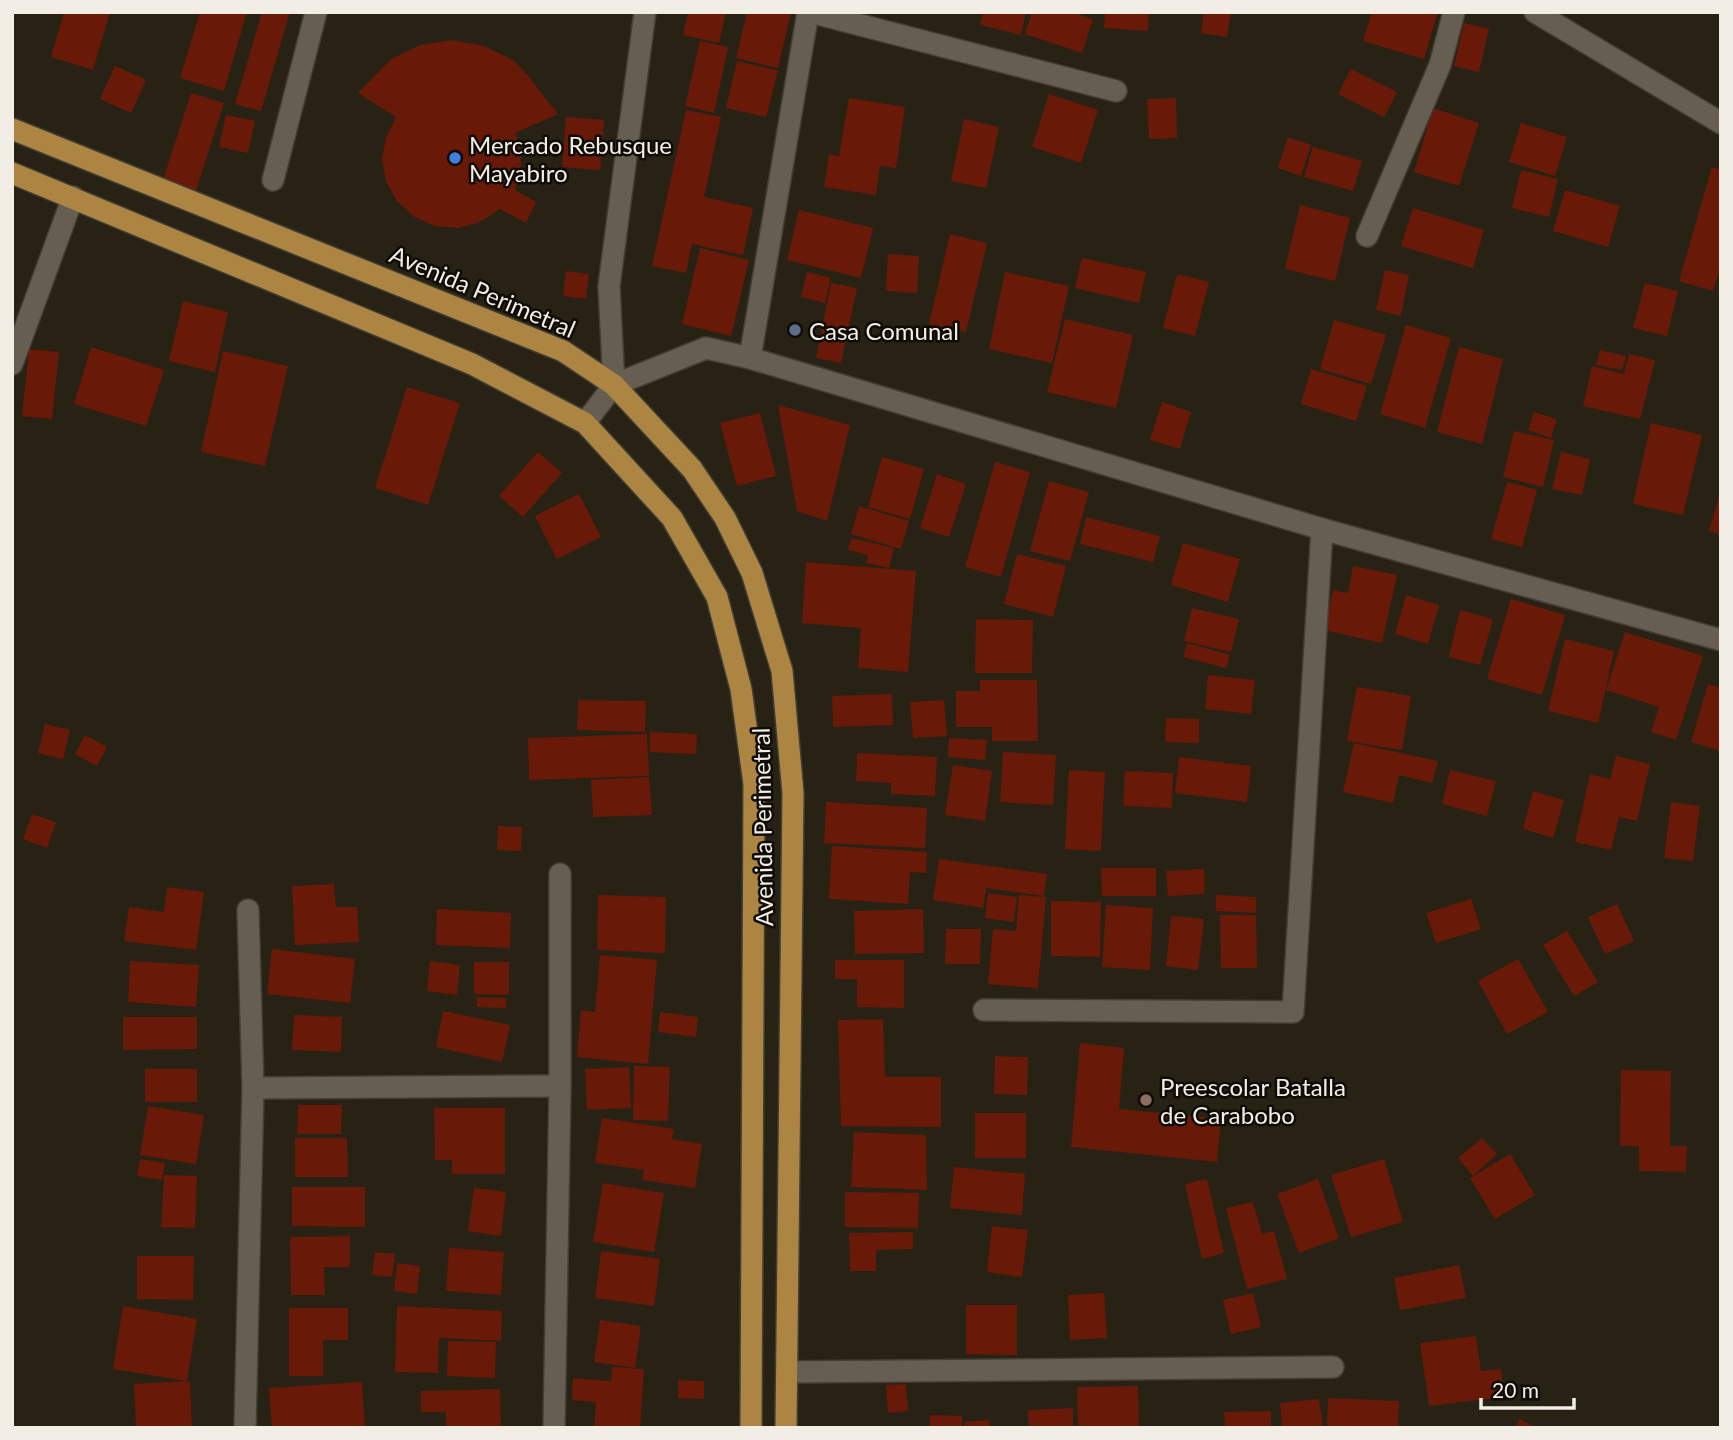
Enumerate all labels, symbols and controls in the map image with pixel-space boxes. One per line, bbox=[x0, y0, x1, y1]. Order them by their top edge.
place label: Mercado Rebusque Mayabiro bbox=[469, 130, 672, 187]
marker: Mercado Rebusque Mayabiro bbox=[447, 150, 463, 166]
street label: Avenida Perimetral bbox=[386, 239, 580, 343]
place label: Casa Comunal bbox=[809, 316, 959, 345]
marker: Casa Comunal bbox=[787, 322, 803, 338]
street label: Avenida Perimetral bbox=[746, 727, 778, 927]
place label: Preescolar Batalla de Carabobo bbox=[1160, 1072, 1346, 1129]
marker: Preescolar Batalla de Carabobo bbox=[1138, 1092, 1154, 1108]
scale bar bbox=[1481, 1366, 1574, 1410]
text: 20 m bbox=[1492, 1377, 1539, 1402]

